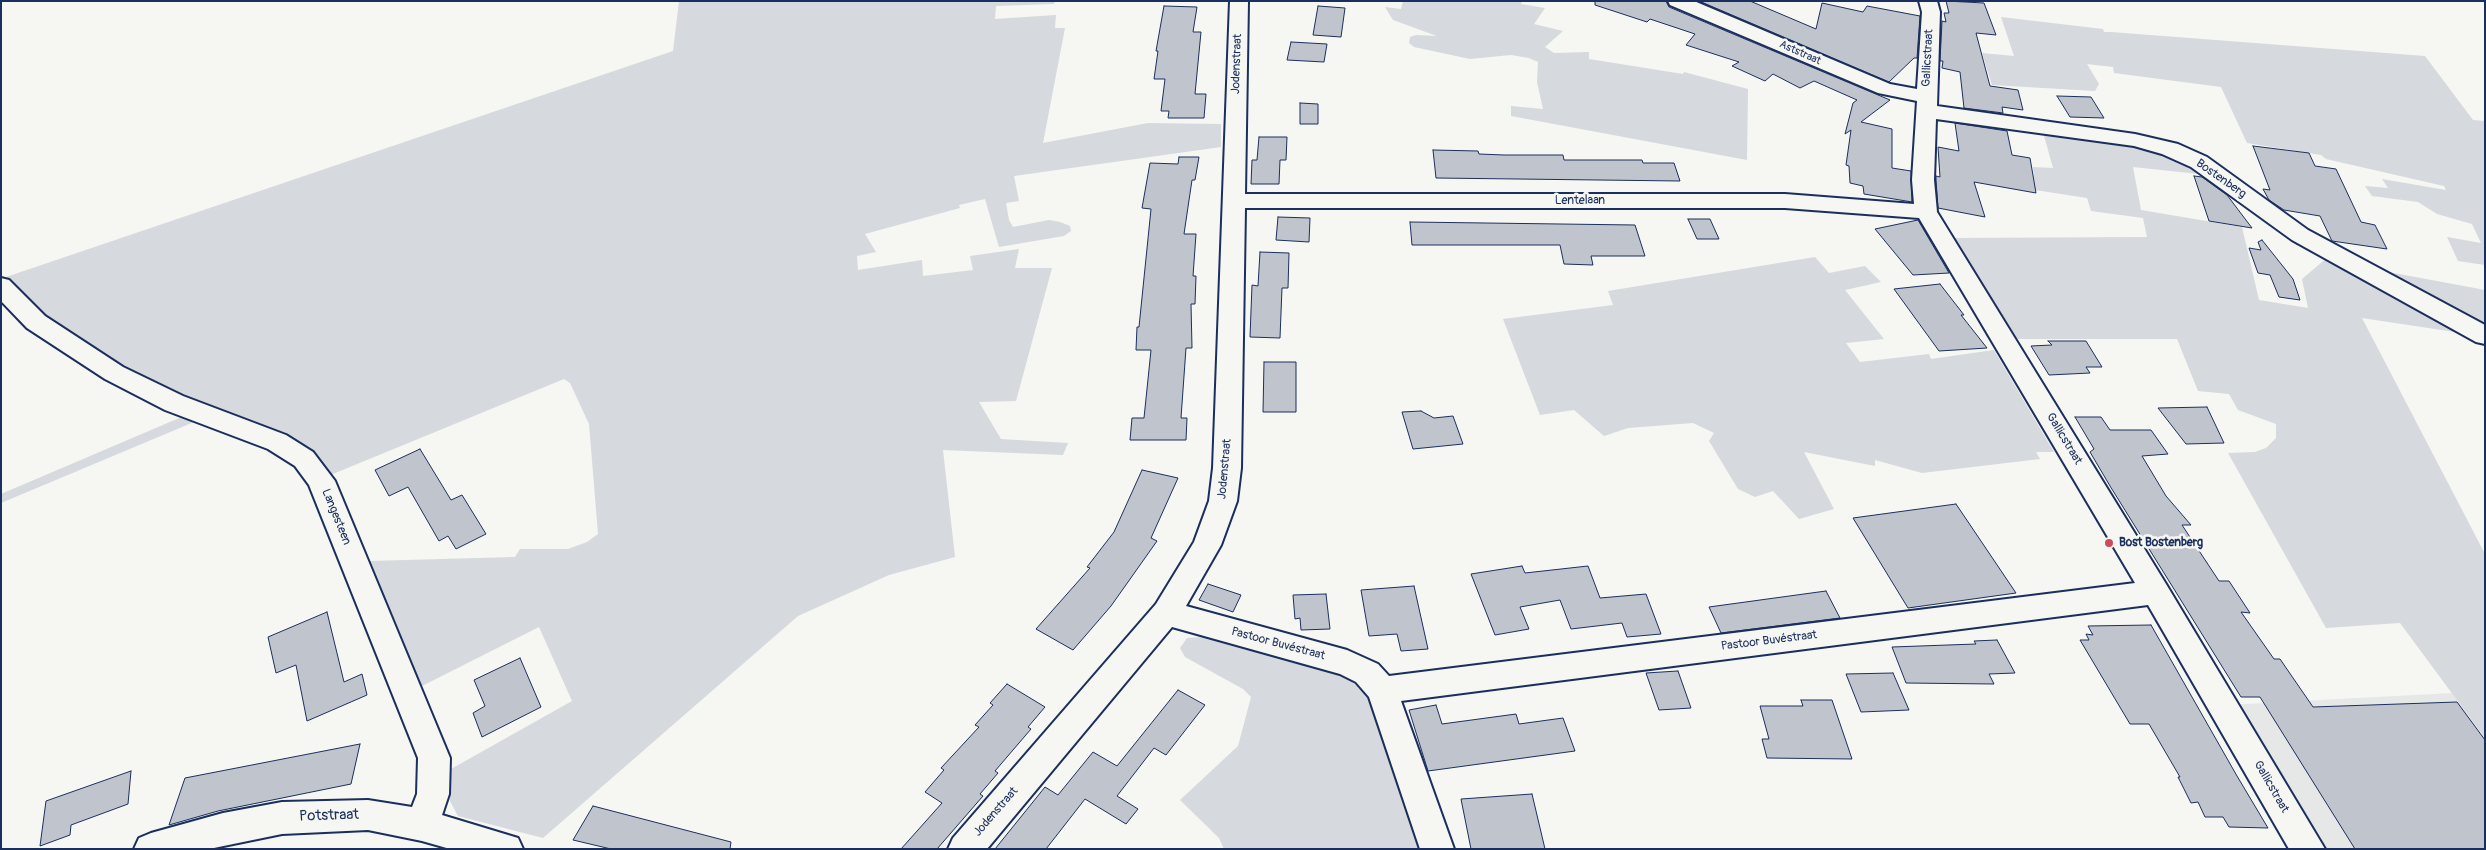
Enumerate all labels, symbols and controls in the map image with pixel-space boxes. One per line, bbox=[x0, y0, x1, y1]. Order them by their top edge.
street label: Gallicstraat bbox=[1919, 29, 1937, 87]
street label: Jodenstraat bbox=[1229, 33, 1245, 95]
street label: Aststraat bbox=[1777, 38, 1823, 68]
street label: Bostenberg bbox=[2193, 156, 2249, 202]
street label: Lentelaan bbox=[1555, 194, 1605, 208]
street label: Gallicstraat bbox=[2043, 411, 2085, 467]
street label: Jodenstraat bbox=[1215, 438, 1235, 500]
street label: Langesteen bbox=[318, 487, 354, 547]
place label: Bost Bostenberg bbox=[2119, 536, 2203, 550]
marker: Bost Bostenberg bbox=[2103, 537, 2115, 549]
street label: Pastoor Buvéstraat bbox=[1230, 625, 1326, 663]
street label: Pastoor Buvéstraat bbox=[1720, 628, 1818, 654]
street label: Gallicstraat bbox=[2250, 758, 2292, 816]
street label: Jodenstraat bbox=[971, 784, 1021, 840]
street label: Potstraat bbox=[299, 806, 359, 826]

